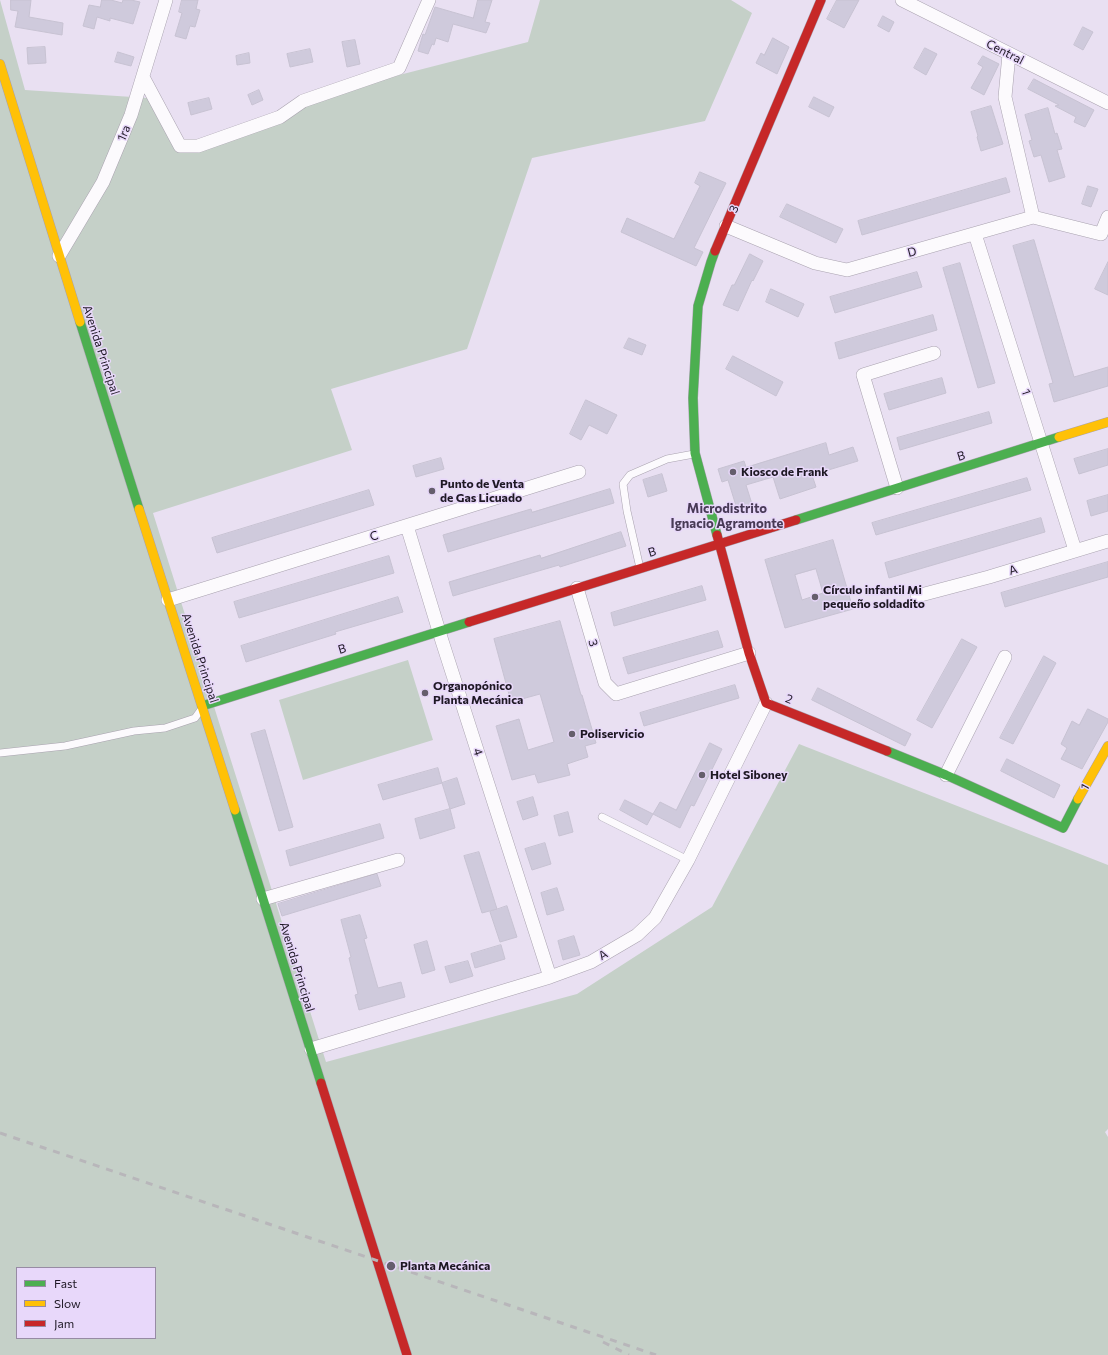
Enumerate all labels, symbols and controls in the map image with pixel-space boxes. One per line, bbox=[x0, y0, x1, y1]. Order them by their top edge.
street label: Central bbox=[984, 36, 1026, 68]
street label: 1ra bbox=[114, 123, 134, 143]
street label: 3 bbox=[726, 203, 742, 215]
street label: D bbox=[906, 244, 918, 260]
street label: Avenida Principal bbox=[80, 303, 122, 397]
street label: 1 bbox=[1018, 387, 1034, 397]
street label: B bbox=[955, 448, 967, 464]
place label: Kiosco de Frank bbox=[741, 465, 828, 479]
marker: Kiosco de Frank bbox=[728, 467, 738, 477]
place label: Punto de Venta de Gas Licuado bbox=[440, 477, 524, 505]
marker: Punto de Venta de Gas Licuado bbox=[427, 486, 437, 496]
district label: Microdistrito Ignacio Agramonte bbox=[671, 501, 783, 532]
street label: C bbox=[368, 528, 380, 544]
street label: B bbox=[646, 544, 658, 560]
street label: A bbox=[1007, 562, 1019, 578]
place label: Círculo infantil Mi pequeño soldadito bbox=[823, 583, 925, 611]
marker: Círculo infantil Mi pequeño soldadito bbox=[810, 592, 820, 602]
street label: Avenida Principal bbox=[179, 611, 221, 705]
street label: 3 bbox=[585, 638, 601, 648]
street label: B bbox=[336, 641, 348, 657]
place label: Organopónico Planta Mecánica bbox=[433, 679, 523, 707]
marker: Organopónico Planta Mecánica bbox=[420, 688, 430, 698]
street label: 2 bbox=[783, 691, 795, 707]
place label: Poliservicio bbox=[580, 727, 644, 741]
marker: Poliservicio bbox=[567, 729, 577, 739]
street label: 4 bbox=[470, 746, 486, 758]
place label: Hotel Siboney bbox=[710, 768, 788, 782]
marker: Hotel Siboney bbox=[697, 770, 707, 780]
street label: 1 bbox=[1077, 781, 1093, 793]
street label: Avenida Principal bbox=[276, 920, 318, 1014]
street label: A bbox=[596, 947, 610, 963]
place label: Planta Mecánica bbox=[400, 1259, 490, 1273]
marker: Planta Mecánica bbox=[385, 1260, 397, 1272]
legend bbox=[16, 1267, 156, 1339]
text: Fast bbox=[54, 1276, 77, 1290]
text: Slow bbox=[54, 1296, 81, 1310]
text: Jam bbox=[54, 1316, 74, 1330]

